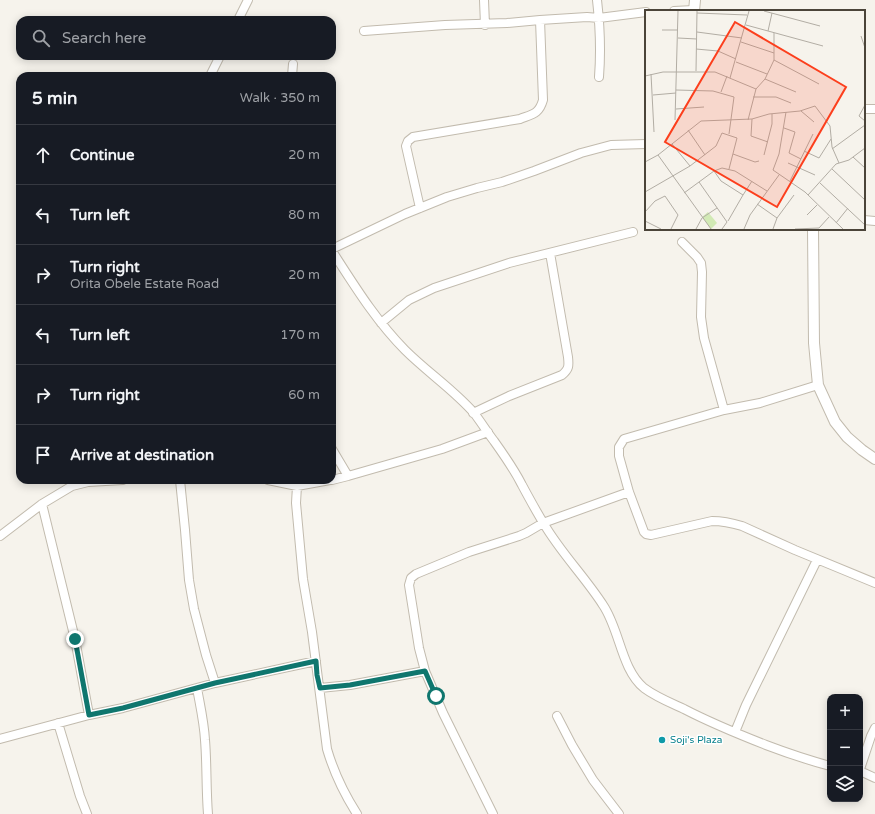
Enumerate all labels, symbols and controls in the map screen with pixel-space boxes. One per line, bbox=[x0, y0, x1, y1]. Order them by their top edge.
inset map bbox=[645, 10, 865, 230]
search box bbox=[16, 16, 336, 60]
icon: search bbox=[30, 27, 52, 49]
text: Search here bbox=[62, 29, 146, 47]
text: 5 min bbox=[32, 88, 77, 109]
text: Walk · 350 m bbox=[240, 90, 320, 106]
icon: ahead bbox=[32, 144, 54, 166]
text: Continue bbox=[70, 146, 134, 164]
text: 20 m bbox=[288, 147, 320, 163]
icon: left bbox=[32, 204, 54, 226]
text: Turn left bbox=[70, 206, 130, 224]
text: 80 m bbox=[288, 207, 320, 223]
text: Turn right bbox=[70, 258, 140, 276]
icon: right bbox=[32, 264, 54, 286]
text: 20 m bbox=[288, 267, 320, 283]
text: Orita Obele Estate Road bbox=[70, 276, 219, 292]
icon: left bbox=[32, 324, 54, 346]
text: Turn left bbox=[70, 326, 130, 344]
text: 170 m bbox=[280, 327, 320, 343]
icon: right bbox=[32, 384, 54, 406]
text: Turn right bbox=[70, 386, 140, 404]
text: 60 m bbox=[288, 387, 320, 403]
icon: arrive bbox=[32, 444, 54, 466]
text: Arrive at destination bbox=[70, 446, 214, 464]
route end bbox=[66, 630, 84, 648]
route start bbox=[427, 687, 445, 705]
map controls bbox=[827, 694, 863, 802]
button: + bbox=[827, 694, 863, 730]
button: − bbox=[827, 730, 863, 766]
place label: Soji's Plaza bbox=[670, 734, 722, 746]
marker: Soji's Plaza bbox=[657, 735, 667, 745]
button: layers bbox=[827, 766, 863, 802]

